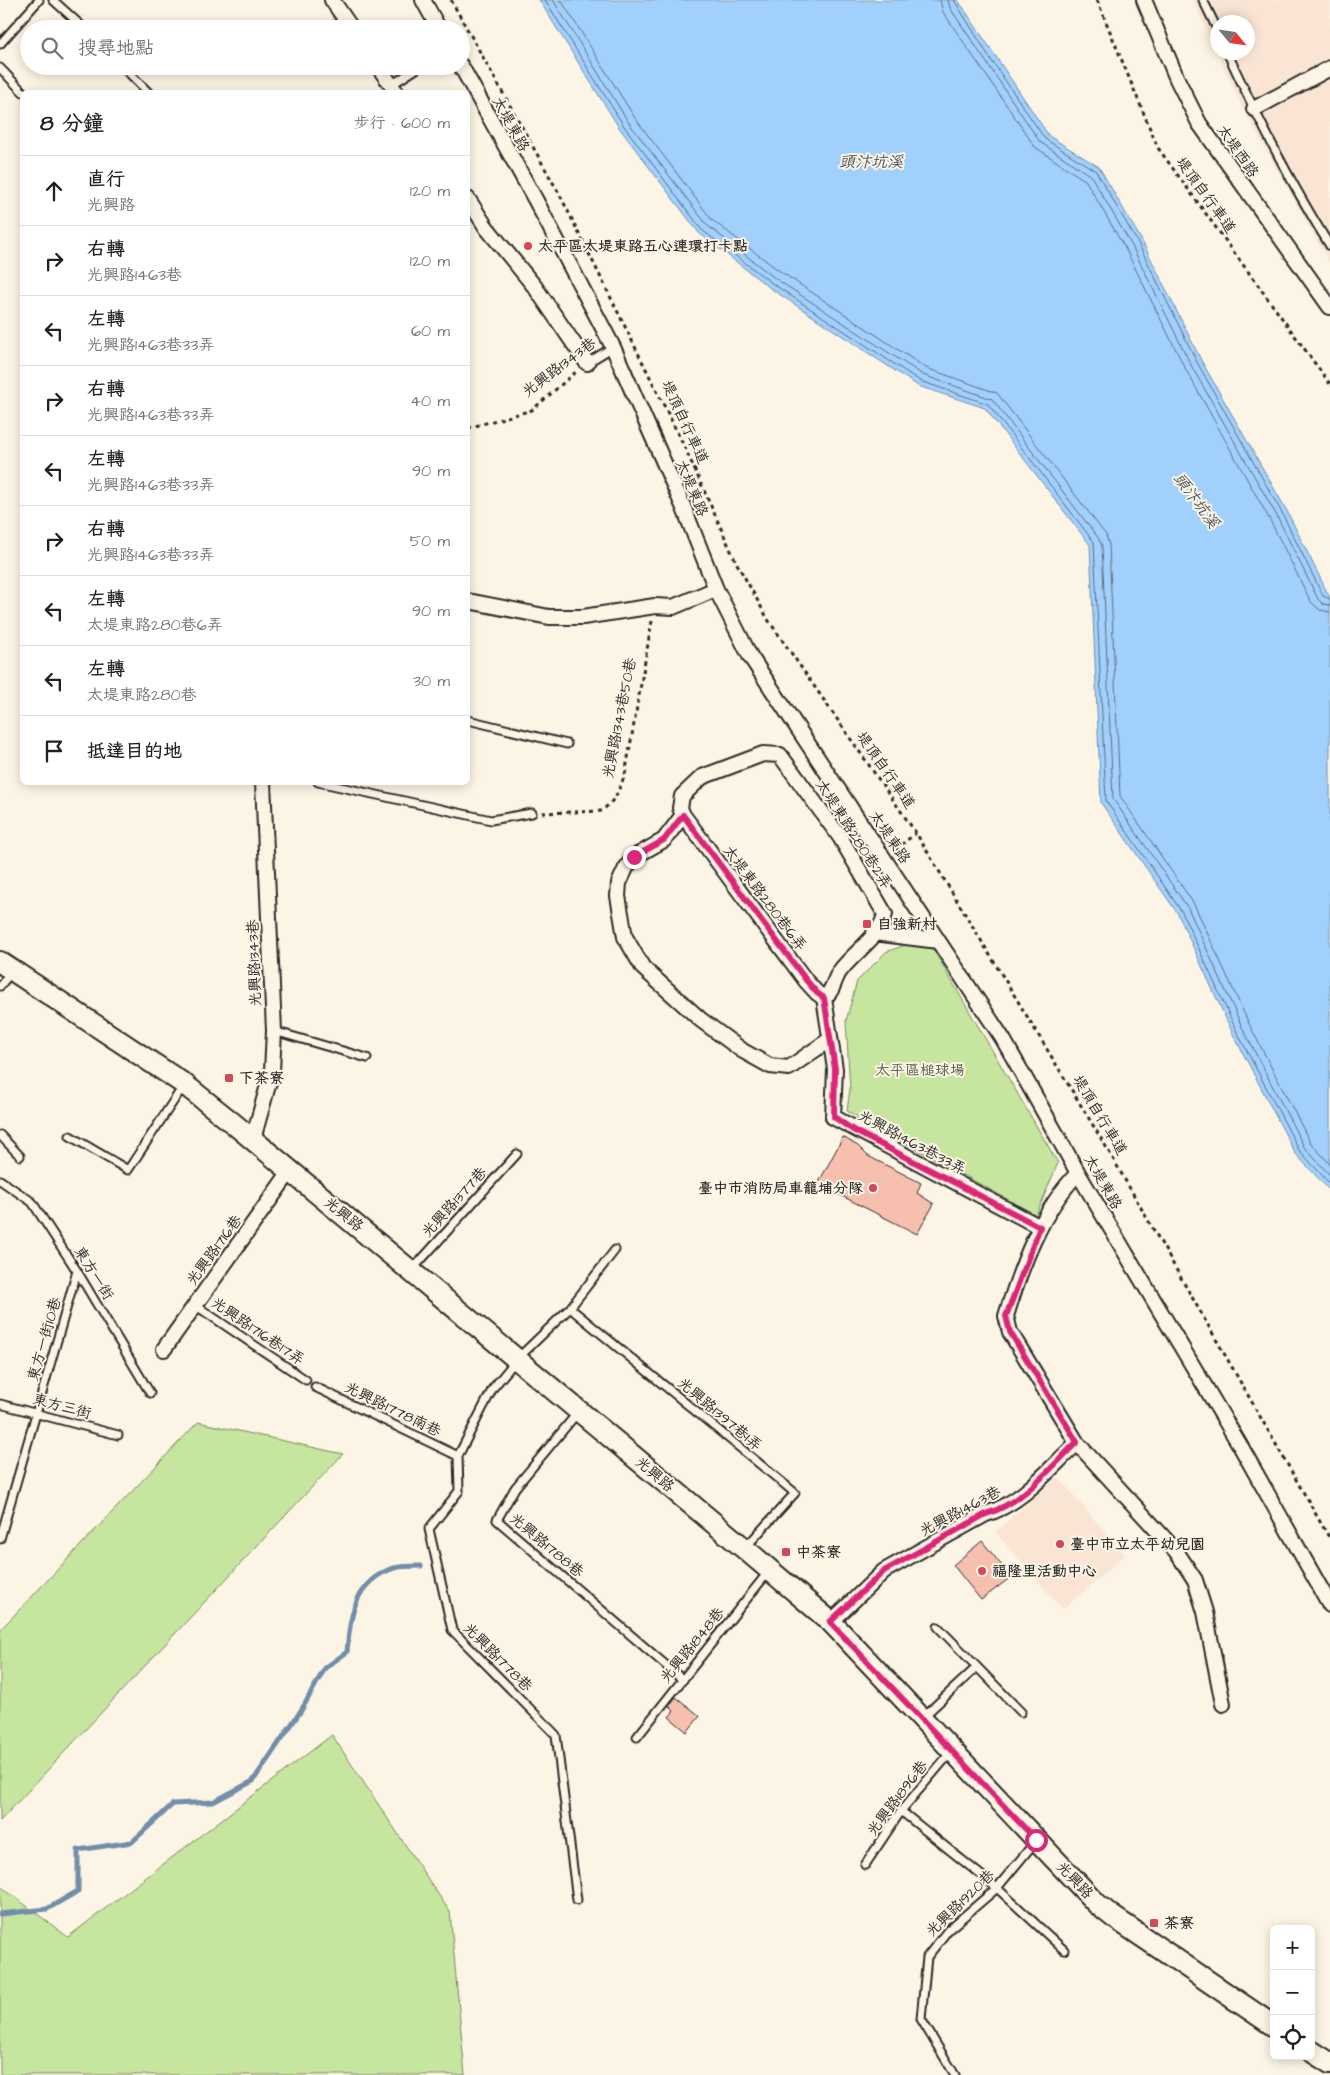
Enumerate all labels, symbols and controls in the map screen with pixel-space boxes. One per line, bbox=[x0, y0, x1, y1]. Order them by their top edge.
north arrow bbox=[1210, 15, 1255, 60]
search box bbox=[20, 20, 470, 75]
icon: search bbox=[38, 34, 66, 62]
text: 搜尋地點 bbox=[78, 35, 154, 62]
street label: 太堤東路 bbox=[487, 93, 534, 156]
text: 8 分鐘 bbox=[40, 109, 104, 138]
text: 步行 · 600 m bbox=[354, 112, 450, 134]
street label: 太堤西路 bbox=[1212, 121, 1263, 182]
water label: 頭汴坑溪 bbox=[839, 151, 904, 173]
street label: 堤頂自行車道 bbox=[1171, 153, 1241, 238]
text: 直行 bbox=[87, 166, 125, 193]
icon: ahead bbox=[40, 177, 68, 205]
text: 120 m bbox=[410, 180, 450, 202]
text: 光興路 bbox=[87, 194, 135, 216]
text: 右轉 bbox=[87, 236, 125, 263]
place label: 太平區太堤東路五心連環打卡點 bbox=[538, 236, 748, 257]
marker: 太平區太堤東路五心連環打卡點 bbox=[522, 240, 534, 252]
icon: right bbox=[40, 247, 68, 275]
text: 120 m bbox=[410, 250, 450, 272]
text: 光興路1463巷 bbox=[87, 264, 182, 286]
text: 左轉 bbox=[87, 306, 125, 333]
icon: left bbox=[40, 317, 68, 345]
text: 60 m bbox=[411, 320, 450, 342]
street label: 光興路1343巷 bbox=[518, 333, 601, 402]
text: 光興路1463巷33弄 bbox=[87, 334, 214, 356]
text: 右轉 bbox=[87, 376, 125, 403]
street label: 堤頂自行車道 bbox=[656, 377, 713, 467]
icon: right bbox=[40, 387, 68, 415]
text: 40 m bbox=[410, 390, 450, 412]
text: 光興路1463巷33弄 bbox=[87, 404, 214, 426]
text: 左轉 bbox=[87, 446, 125, 473]
street label: 太堤東路 bbox=[670, 456, 713, 520]
icon: left bbox=[40, 457, 68, 485]
text: 90 m bbox=[412, 460, 450, 482]
water label: 頭汴坑溪 bbox=[1168, 468, 1225, 534]
text: 光興路1463巷33弄 bbox=[87, 474, 214, 496]
text: 右轉 bbox=[87, 516, 125, 543]
icon: right bbox=[40, 527, 68, 555]
text: 50 m bbox=[410, 530, 450, 552]
text: 光興路1463巷33弄 bbox=[87, 544, 214, 566]
text: 左轉 bbox=[87, 586, 125, 613]
icon: left bbox=[40, 597, 68, 625]
text: 90 m bbox=[412, 600, 450, 622]
text: 太堤東路280巷6弄 bbox=[87, 614, 223, 636]
text: 左轉 bbox=[87, 656, 125, 683]
street label: 光興路1343巷50巷 bbox=[597, 656, 641, 780]
icon: left bbox=[40, 667, 68, 695]
text: 30 m bbox=[413, 670, 450, 692]
text: 太堤東路280巷 bbox=[87, 684, 197, 706]
street label: 堤頂自行車道 bbox=[851, 727, 920, 813]
icon: arrive bbox=[40, 737, 68, 765]
text: 抵達目的地 bbox=[87, 738, 182, 765]
street label: 太堤東路280巷2弄 bbox=[812, 776, 896, 892]
street label: 太堤東路 bbox=[866, 807, 914, 867]
street label: 太堤東路280巷6弄 bbox=[718, 841, 811, 955]
route end bbox=[623, 846, 646, 869]
place label: 自強新村 bbox=[877, 914, 937, 935]
marker: 自強新村 bbox=[861, 918, 873, 930]
street label: 光興路1343巷 bbox=[242, 919, 267, 1007]
park label: 太平區槌球場 bbox=[875, 1060, 965, 1081]
place label: 下茶寮 bbox=[239, 1068, 284, 1089]
street label: 堤頂自行車道 bbox=[1067, 1071, 1132, 1159]
marker: 下茶寮 bbox=[223, 1072, 235, 1084]
street label: 光興路1463巷33弄 bbox=[854, 1105, 969, 1180]
street label: 太堤東路 bbox=[1078, 1151, 1127, 1213]
street label: 光興路1377巷 bbox=[417, 1163, 492, 1242]
place label: 臺中市消防局車籠埔分隊 bbox=[698, 1178, 863, 1199]
marker: 臺中市消防局車籠埔分隊 bbox=[867, 1182, 879, 1194]
street label: 光興路 bbox=[320, 1192, 368, 1237]
street label: 光興路1716巷 bbox=[182, 1211, 247, 1290]
street label: 東方一街 bbox=[69, 1242, 118, 1304]
street label: 光興路1716巷17弄 bbox=[207, 1292, 309, 1370]
street label: 東方一街10巷 bbox=[22, 1295, 66, 1384]
street label: 光興路1397巷1弄 bbox=[673, 1373, 766, 1456]
street label: 光興路1778南巷 bbox=[341, 1377, 445, 1442]
street label: 東方三街 bbox=[30, 1389, 94, 1424]
street label: 光興路 bbox=[631, 1452, 679, 1497]
street label: 光興路1463巷 bbox=[916, 1481, 1005, 1542]
street label: 光興路1788巷 bbox=[505, 1508, 588, 1583]
place label: 臺中市立太平幼兒園 bbox=[1070, 1534, 1205, 1555]
marker: 臺中市立太平幼兒園 bbox=[1054, 1538, 1066, 1550]
place label: 中茶寮 bbox=[796, 1542, 841, 1563]
marker: 中茶寮 bbox=[780, 1546, 792, 1558]
place label: 福隆里活動中心 bbox=[992, 1561, 1097, 1582]
marker: 福隆里活動中心 bbox=[976, 1565, 988, 1577]
street label: 光興路1848巷 bbox=[655, 1603, 729, 1688]
street label: 光興路1778巷 bbox=[458, 1618, 537, 1697]
street label: 光興路1896巷 bbox=[862, 1756, 933, 1840]
route start bbox=[1025, 1829, 1048, 1852]
street label: 光興路 bbox=[1051, 1857, 1098, 1904]
street label: 光興路1920巷 bbox=[921, 1865, 999, 1942]
place label: 茶寮 bbox=[1164, 1913, 1194, 1934]
marker: 茶寮 bbox=[1148, 1917, 1160, 1929]
map controls bbox=[1270, 1925, 1315, 2060]
button: + bbox=[1270, 1925, 1315, 1970]
button: − bbox=[1270, 1970, 1315, 2015]
button: locate bbox=[1270, 2015, 1315, 2060]

